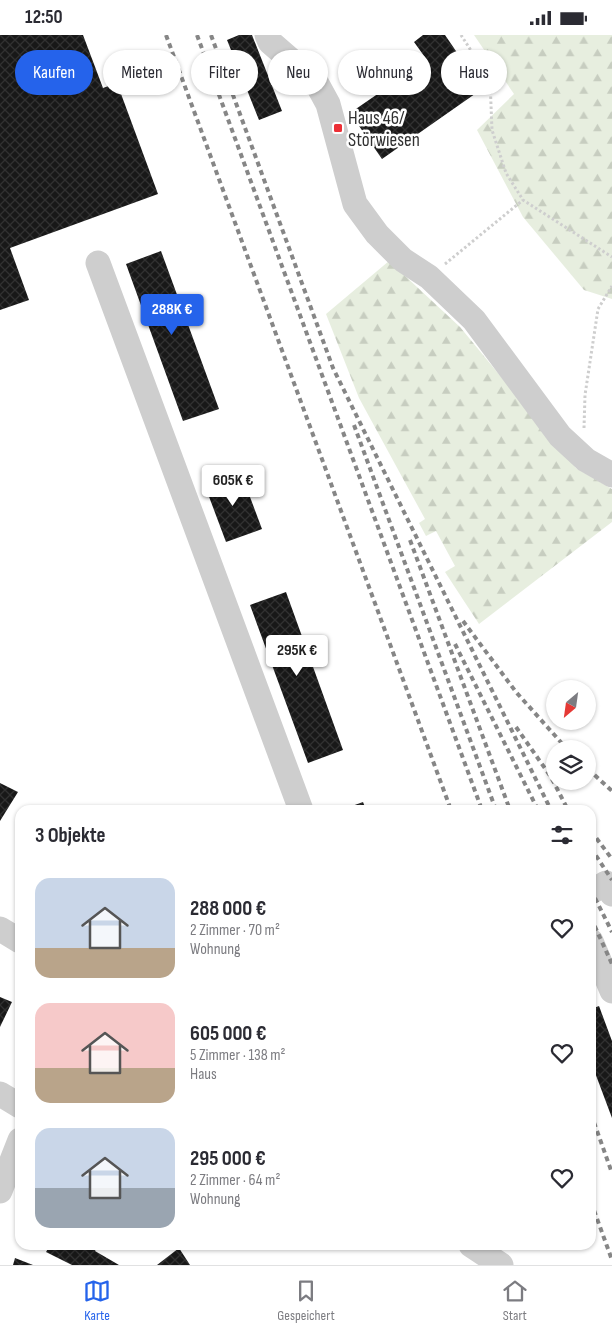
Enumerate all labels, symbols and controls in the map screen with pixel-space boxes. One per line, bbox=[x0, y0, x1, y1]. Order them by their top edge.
text: 12:50 bbox=[25, 6, 63, 29]
chip: Kaufen bbox=[15, 50, 93, 95]
chip: Mieten bbox=[103, 50, 181, 95]
chip: Filter bbox=[191, 50, 258, 95]
chip: Neu bbox=[268, 50, 328, 95]
chip: Wohnung bbox=[338, 50, 431, 95]
chip: Haus bbox=[441, 50, 507, 95]
place label: Haus 46/ Störwiesen bbox=[348, 107, 420, 152]
marker: Haus 46/ Störwiesen bbox=[332, 122, 344, 134]
pin: 288K € bbox=[131, 293, 213, 336]
text: 288K € bbox=[152, 300, 192, 319]
pin: 605K € bbox=[192, 465, 274, 507]
text: 605K € bbox=[213, 471, 253, 490]
pin: 295K € bbox=[256, 635, 338, 677]
text: 295K € bbox=[277, 641, 317, 660]
north arrow bbox=[546, 680, 596, 730]
map controls bbox=[546, 680, 596, 790]
button: layers bbox=[546, 740, 596, 790]
icon: filters bbox=[548, 821, 576, 849]
text: 3 Objekte bbox=[35, 823, 106, 848]
text: 288 000 € bbox=[190, 896, 266, 921]
icon: home bbox=[75, 898, 135, 958]
icon: heart bbox=[548, 914, 576, 942]
text: 2 Zimmer · 70 m² bbox=[190, 921, 280, 940]
text: Wohnung bbox=[190, 940, 240, 959]
text: 605 000 € bbox=[190, 1021, 266, 1046]
icon: home bbox=[75, 1023, 135, 1083]
icon: heart bbox=[548, 1039, 576, 1067]
text: 5 Zimmer · 138 m² bbox=[190, 1046, 286, 1065]
text: Haus bbox=[190, 1065, 217, 1084]
text: 295 000 € bbox=[190, 1146, 266, 1171]
icon: home bbox=[75, 1148, 135, 1208]
icon: heart bbox=[548, 1164, 576, 1192]
text: 2 Zimmer · 64 m² bbox=[190, 1171, 280, 1190]
text: Wohnung bbox=[190, 1190, 240, 1209]
tab: Karte bbox=[83, 1277, 111, 1324]
tab: Gespeichert bbox=[277, 1277, 335, 1324]
tab: Start bbox=[501, 1277, 529, 1324]

